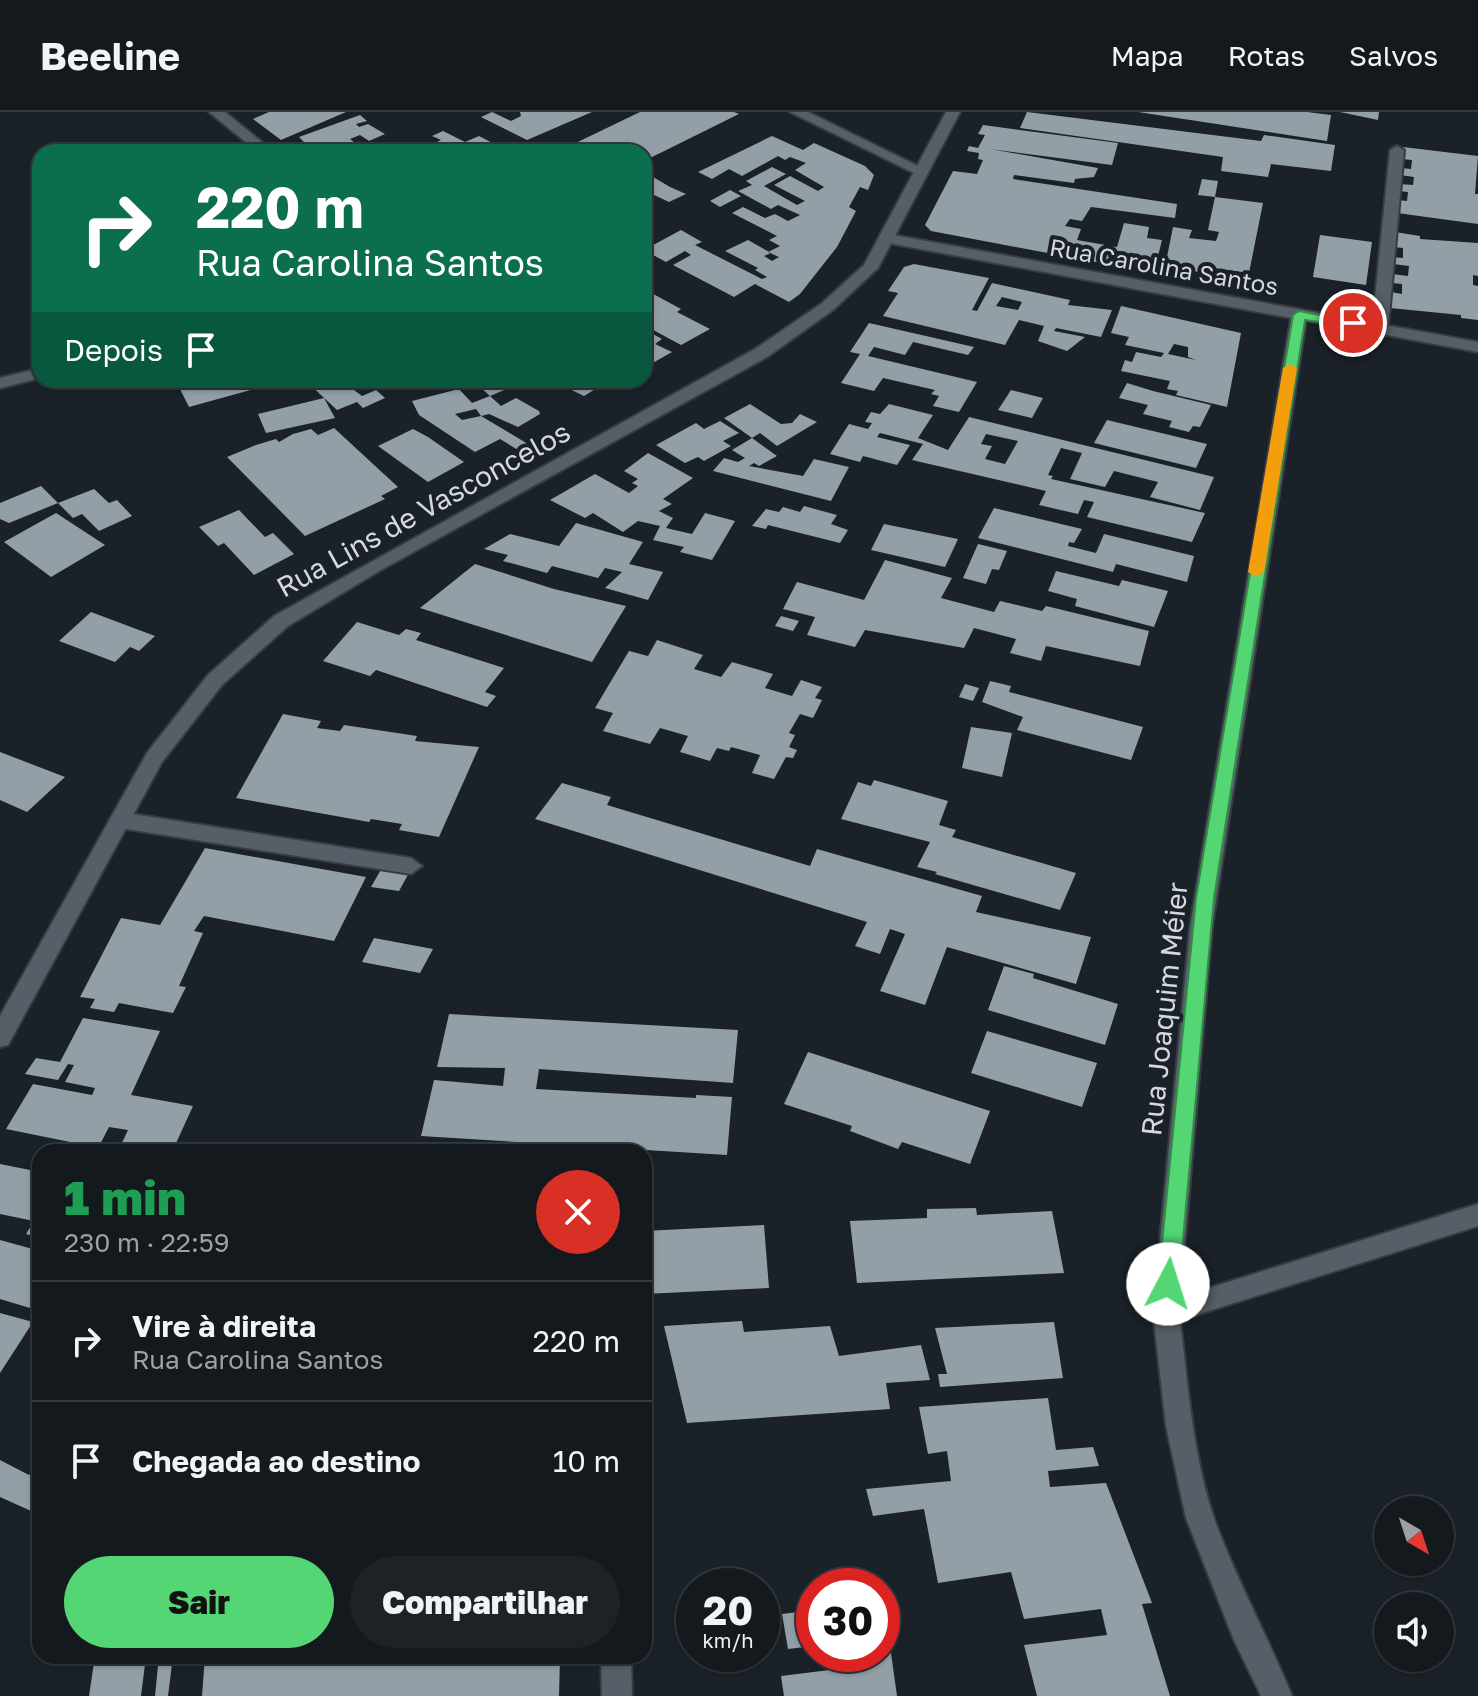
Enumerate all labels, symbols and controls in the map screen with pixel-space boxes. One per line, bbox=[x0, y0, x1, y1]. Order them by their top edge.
text: Beeline bbox=[40, 33, 180, 78]
text: Mapa bbox=[1111, 39, 1184, 72]
text: Rotas bbox=[1228, 39, 1305, 72]
text: Salvos bbox=[1349, 39, 1438, 72]
text: 220 m bbox=[196, 173, 364, 240]
icon: right bbox=[64, 176, 168, 280]
street label: Rua Carolina Santos bbox=[1047, 232, 1281, 300]
text: Rua Carolina Santos bbox=[196, 241, 544, 284]
pin bbox=[1319, 289, 1387, 357]
icon: arrive bbox=[1331, 301, 1375, 345]
icon: arrive bbox=[179, 328, 223, 372]
text: Depois bbox=[64, 332, 163, 368]
street label: Rua Lins de Vasconcelos bbox=[271, 415, 575, 603]
street label: Rua Joaquim Méier bbox=[1134, 880, 1194, 1137]
text: 1 min bbox=[64, 1168, 186, 1226]
button: close bbox=[536, 1170, 620, 1254]
text: 230 m · 22:59 bbox=[64, 1227, 230, 1258]
position arrow bbox=[1126, 1242, 1210, 1326]
text: Vire à direita bbox=[132, 1308, 316, 1344]
icon: right bbox=[64, 1319, 108, 1363]
text: 220 m bbox=[533, 1323, 620, 1359]
text: Rua Carolina Santos bbox=[132, 1344, 383, 1375]
icon: arrive bbox=[64, 1439, 108, 1483]
text: Chegada ao destino bbox=[132, 1443, 420, 1479]
text: 10 m bbox=[553, 1443, 620, 1479]
north arrow bbox=[1374, 1496, 1454, 1576]
map controls bbox=[1374, 1496, 1454, 1672]
button: Sair bbox=[64, 1556, 334, 1648]
button: Compartilhar bbox=[350, 1556, 620, 1648]
speed limit sign: 30 bbox=[796, 1568, 900, 1672]
text: 20 bbox=[703, 1586, 753, 1634]
button: sound bbox=[1374, 1592, 1454, 1672]
text: km/h bbox=[703, 1628, 753, 1652]

